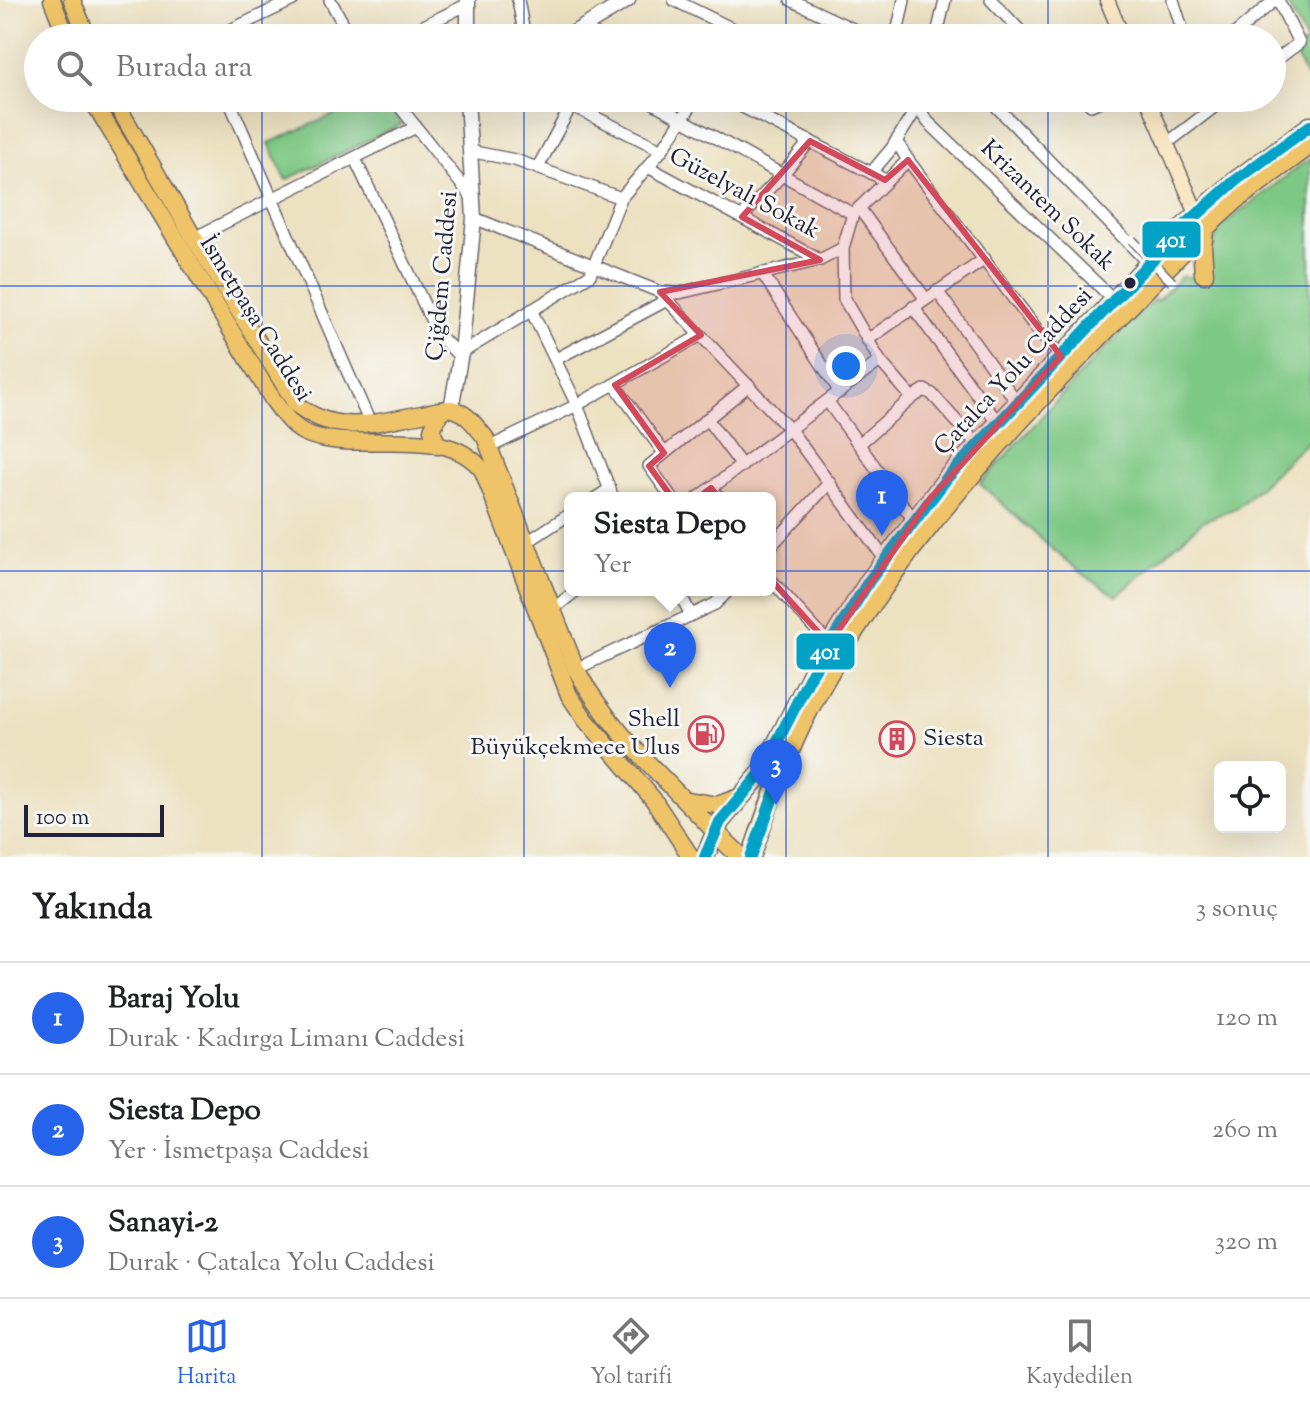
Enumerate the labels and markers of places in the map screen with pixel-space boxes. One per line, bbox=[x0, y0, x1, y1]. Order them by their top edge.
unlabelled marker bbox=[1122, 275, 1138, 291]
pin: 1 bbox=[856, 470, 908, 536]
pin: 2 bbox=[644, 622, 696, 688]
place label: Shell Büyükçekmece Ulus bbox=[470, 703, 680, 765]
fuel station icon: Shell Büyükçekmece Ulus bbox=[687, 715, 725, 753]
building icon: Siesta bbox=[878, 720, 916, 758]
place label: Siesta bbox=[923, 722, 984, 756]
pin: 3 bbox=[750, 739, 802, 805]

